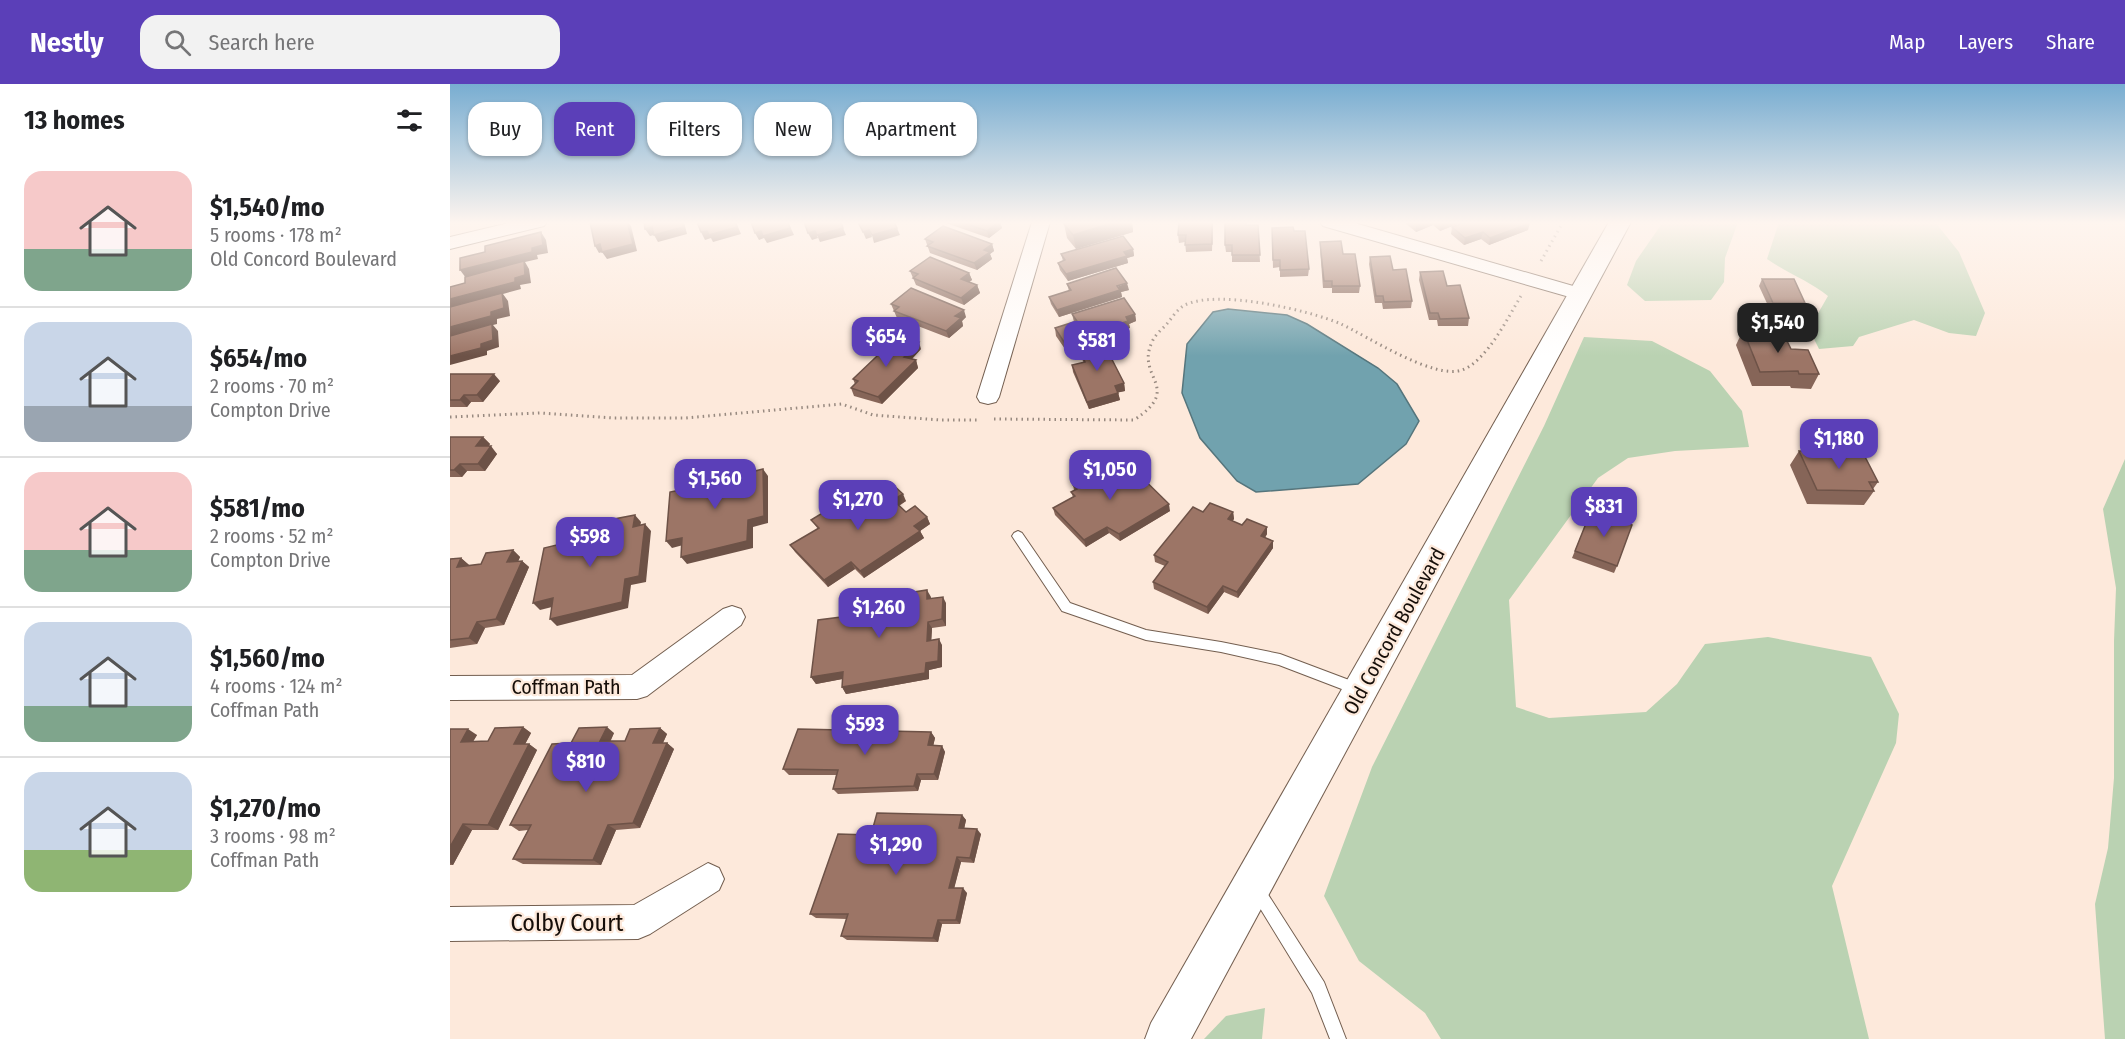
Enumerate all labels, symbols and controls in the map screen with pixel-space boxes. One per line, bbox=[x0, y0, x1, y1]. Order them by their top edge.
search box bbox=[140, 15, 560, 69]
text: Nestly bbox=[30, 26, 104, 59]
icon: search bbox=[161, 26, 194, 59]
text: Search here bbox=[209, 29, 315, 56]
text: Map bbox=[1889, 29, 1925, 55]
text: Layers bbox=[1958, 29, 2013, 55]
text: Share bbox=[2046, 29, 2095, 55]
chip: Buy bbox=[468, 102, 542, 156]
chip: Rent bbox=[554, 102, 635, 156]
chip: Filters bbox=[647, 102, 742, 156]
chip: New bbox=[754, 102, 832, 156]
chip: Apartment bbox=[844, 102, 977, 156]
icon: filters bbox=[393, 104, 426, 137]
text: 13 homes bbox=[24, 105, 125, 136]
text: $1,540/mo bbox=[210, 192, 325, 223]
icon: home bbox=[72, 195, 144, 267]
text: 5 rooms · 178 m² bbox=[210, 223, 342, 247]
text: Old Concord Boulevard bbox=[210, 247, 397, 271]
pin: $1,540 bbox=[1729, 303, 1827, 354]
text: $1,540 bbox=[1751, 310, 1805, 334]
pin: $654 bbox=[850, 317, 922, 368]
pin: $581 bbox=[1061, 321, 1133, 372]
text: $654 bbox=[866, 324, 906, 348]
text: $581 bbox=[1078, 328, 1116, 352]
text: $654/mo bbox=[210, 343, 307, 374]
icon: home bbox=[72, 346, 144, 418]
text: 2 rooms · 70 m² bbox=[210, 374, 334, 398]
text: Compton Drive bbox=[210, 398, 331, 422]
pin: $1,180 bbox=[1790, 419, 1888, 470]
text: $1,180 bbox=[1814, 426, 1864, 450]
pin: $1,050 bbox=[1061, 450, 1159, 501]
text: $1,050 bbox=[1083, 457, 1137, 481]
pin: $1,560 bbox=[666, 459, 764, 510]
text: $1,560 bbox=[688, 466, 742, 490]
pin: $1,270 bbox=[809, 480, 907, 531]
text: $1,270 bbox=[833, 487, 883, 511]
pin: $831 bbox=[1568, 487, 1640, 538]
text: $581/mo bbox=[210, 493, 305, 524]
text: $831 bbox=[1585, 494, 1623, 518]
icon: home bbox=[72, 496, 144, 568]
pin: $598 bbox=[554, 517, 626, 568]
text: 2 rooms · 52 m² bbox=[210, 524, 334, 548]
text: $598 bbox=[570, 524, 610, 548]
street label: Old Concord Boulevard bbox=[1338, 543, 1450, 719]
text: Compton Drive bbox=[210, 548, 331, 572]
pin: $1,260 bbox=[830, 588, 928, 639]
text: $1,260 bbox=[853, 595, 905, 619]
text: $1,560/mo bbox=[210, 643, 325, 674]
icon: home bbox=[72, 646, 144, 718]
text: 4 rooms · 124 m² bbox=[210, 674, 343, 698]
street label: Coffman Path bbox=[511, 675, 621, 699]
text: Coffman Path bbox=[210, 698, 319, 722]
pin: $593 bbox=[829, 705, 901, 756]
text: $593 bbox=[846, 712, 884, 736]
pin: $810 bbox=[550, 742, 622, 793]
text: $810 bbox=[566, 749, 606, 773]
text: $1,270/mo bbox=[210, 793, 321, 824]
icon: home bbox=[72, 796, 144, 868]
text: 3 rooms · 98 m² bbox=[210, 824, 336, 848]
pin: $1,290 bbox=[847, 825, 945, 876]
text: $1,290 bbox=[870, 832, 922, 856]
text: Coffman Path bbox=[210, 848, 319, 872]
street label: Colby Court bbox=[511, 909, 624, 937]

